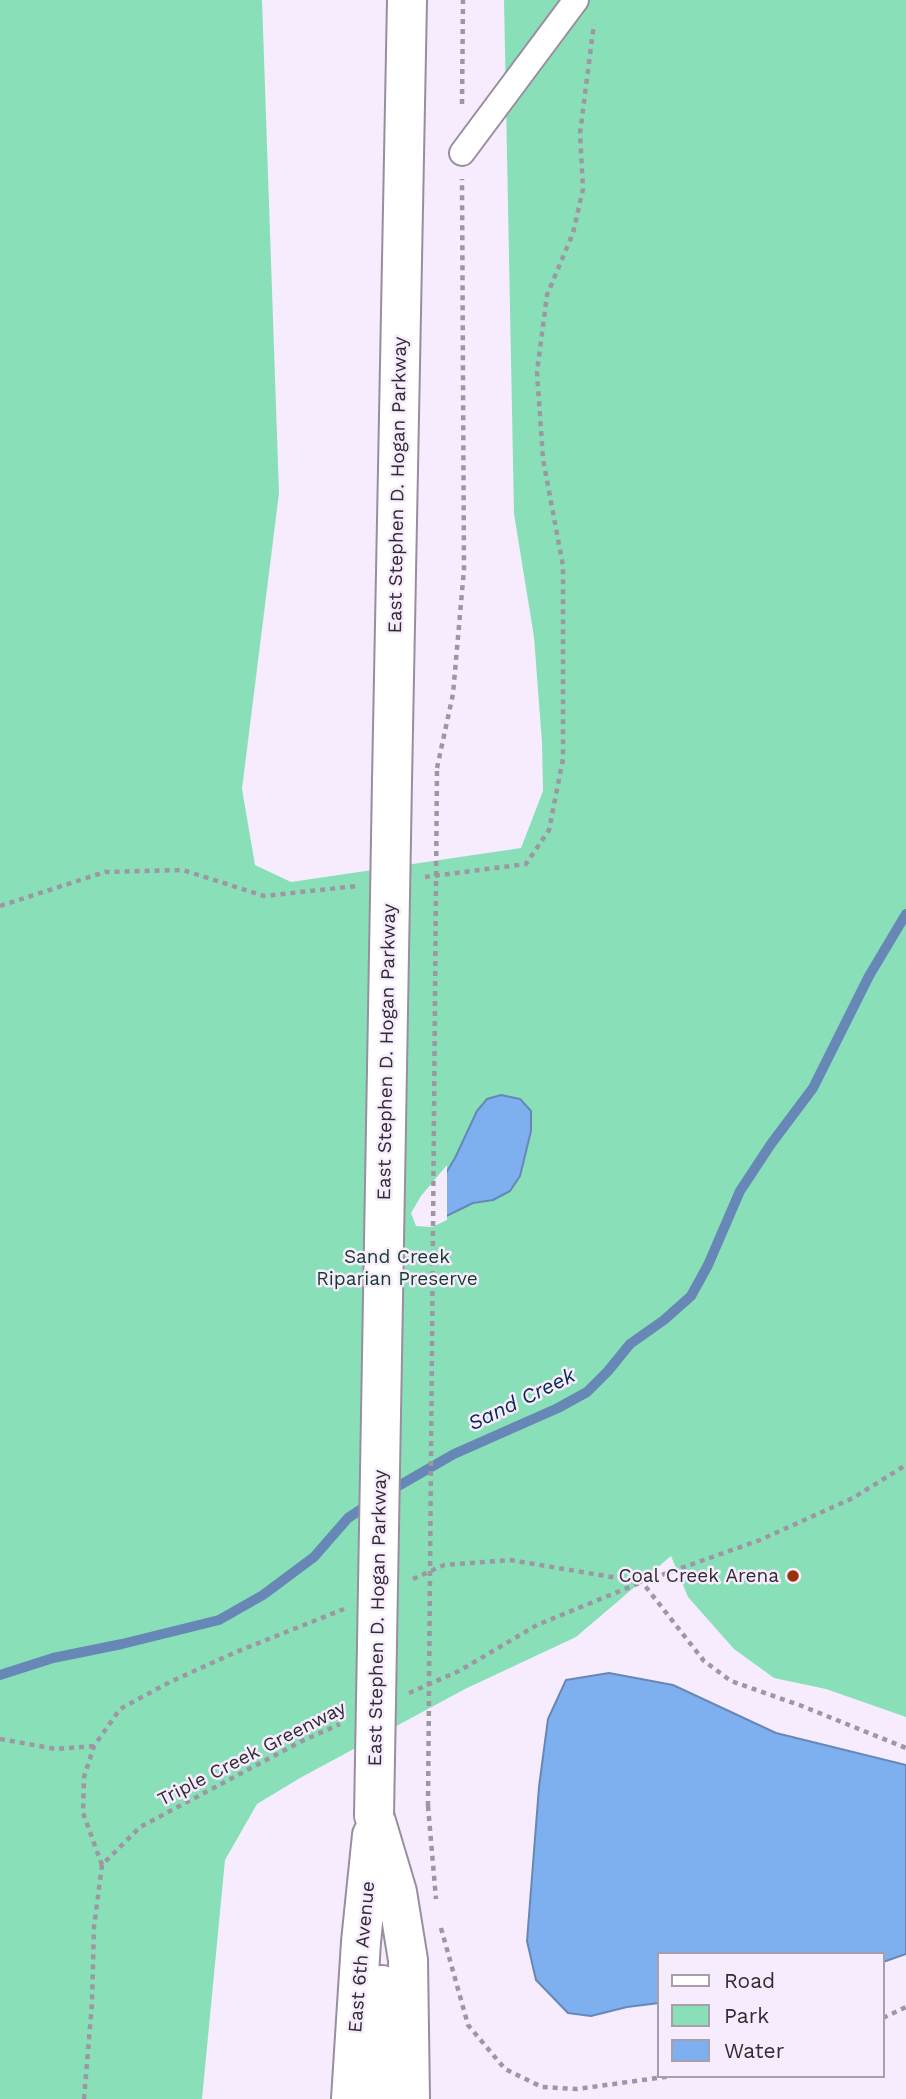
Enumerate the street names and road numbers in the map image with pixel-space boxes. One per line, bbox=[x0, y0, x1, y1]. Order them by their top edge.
street label: East Stephen D. Hogan Parkway bbox=[384, 336, 412, 634]
street label: East Stephen D. Hogan Parkway bbox=[373, 903, 401, 1201]
street label: East Stephen D. Hogan Parkway bbox=[364, 1469, 392, 1767]
street label: Triple Creek Greenway bbox=[154, 1697, 350, 1811]
street label: East 6th Avenue bbox=[344, 1880, 380, 2034]

